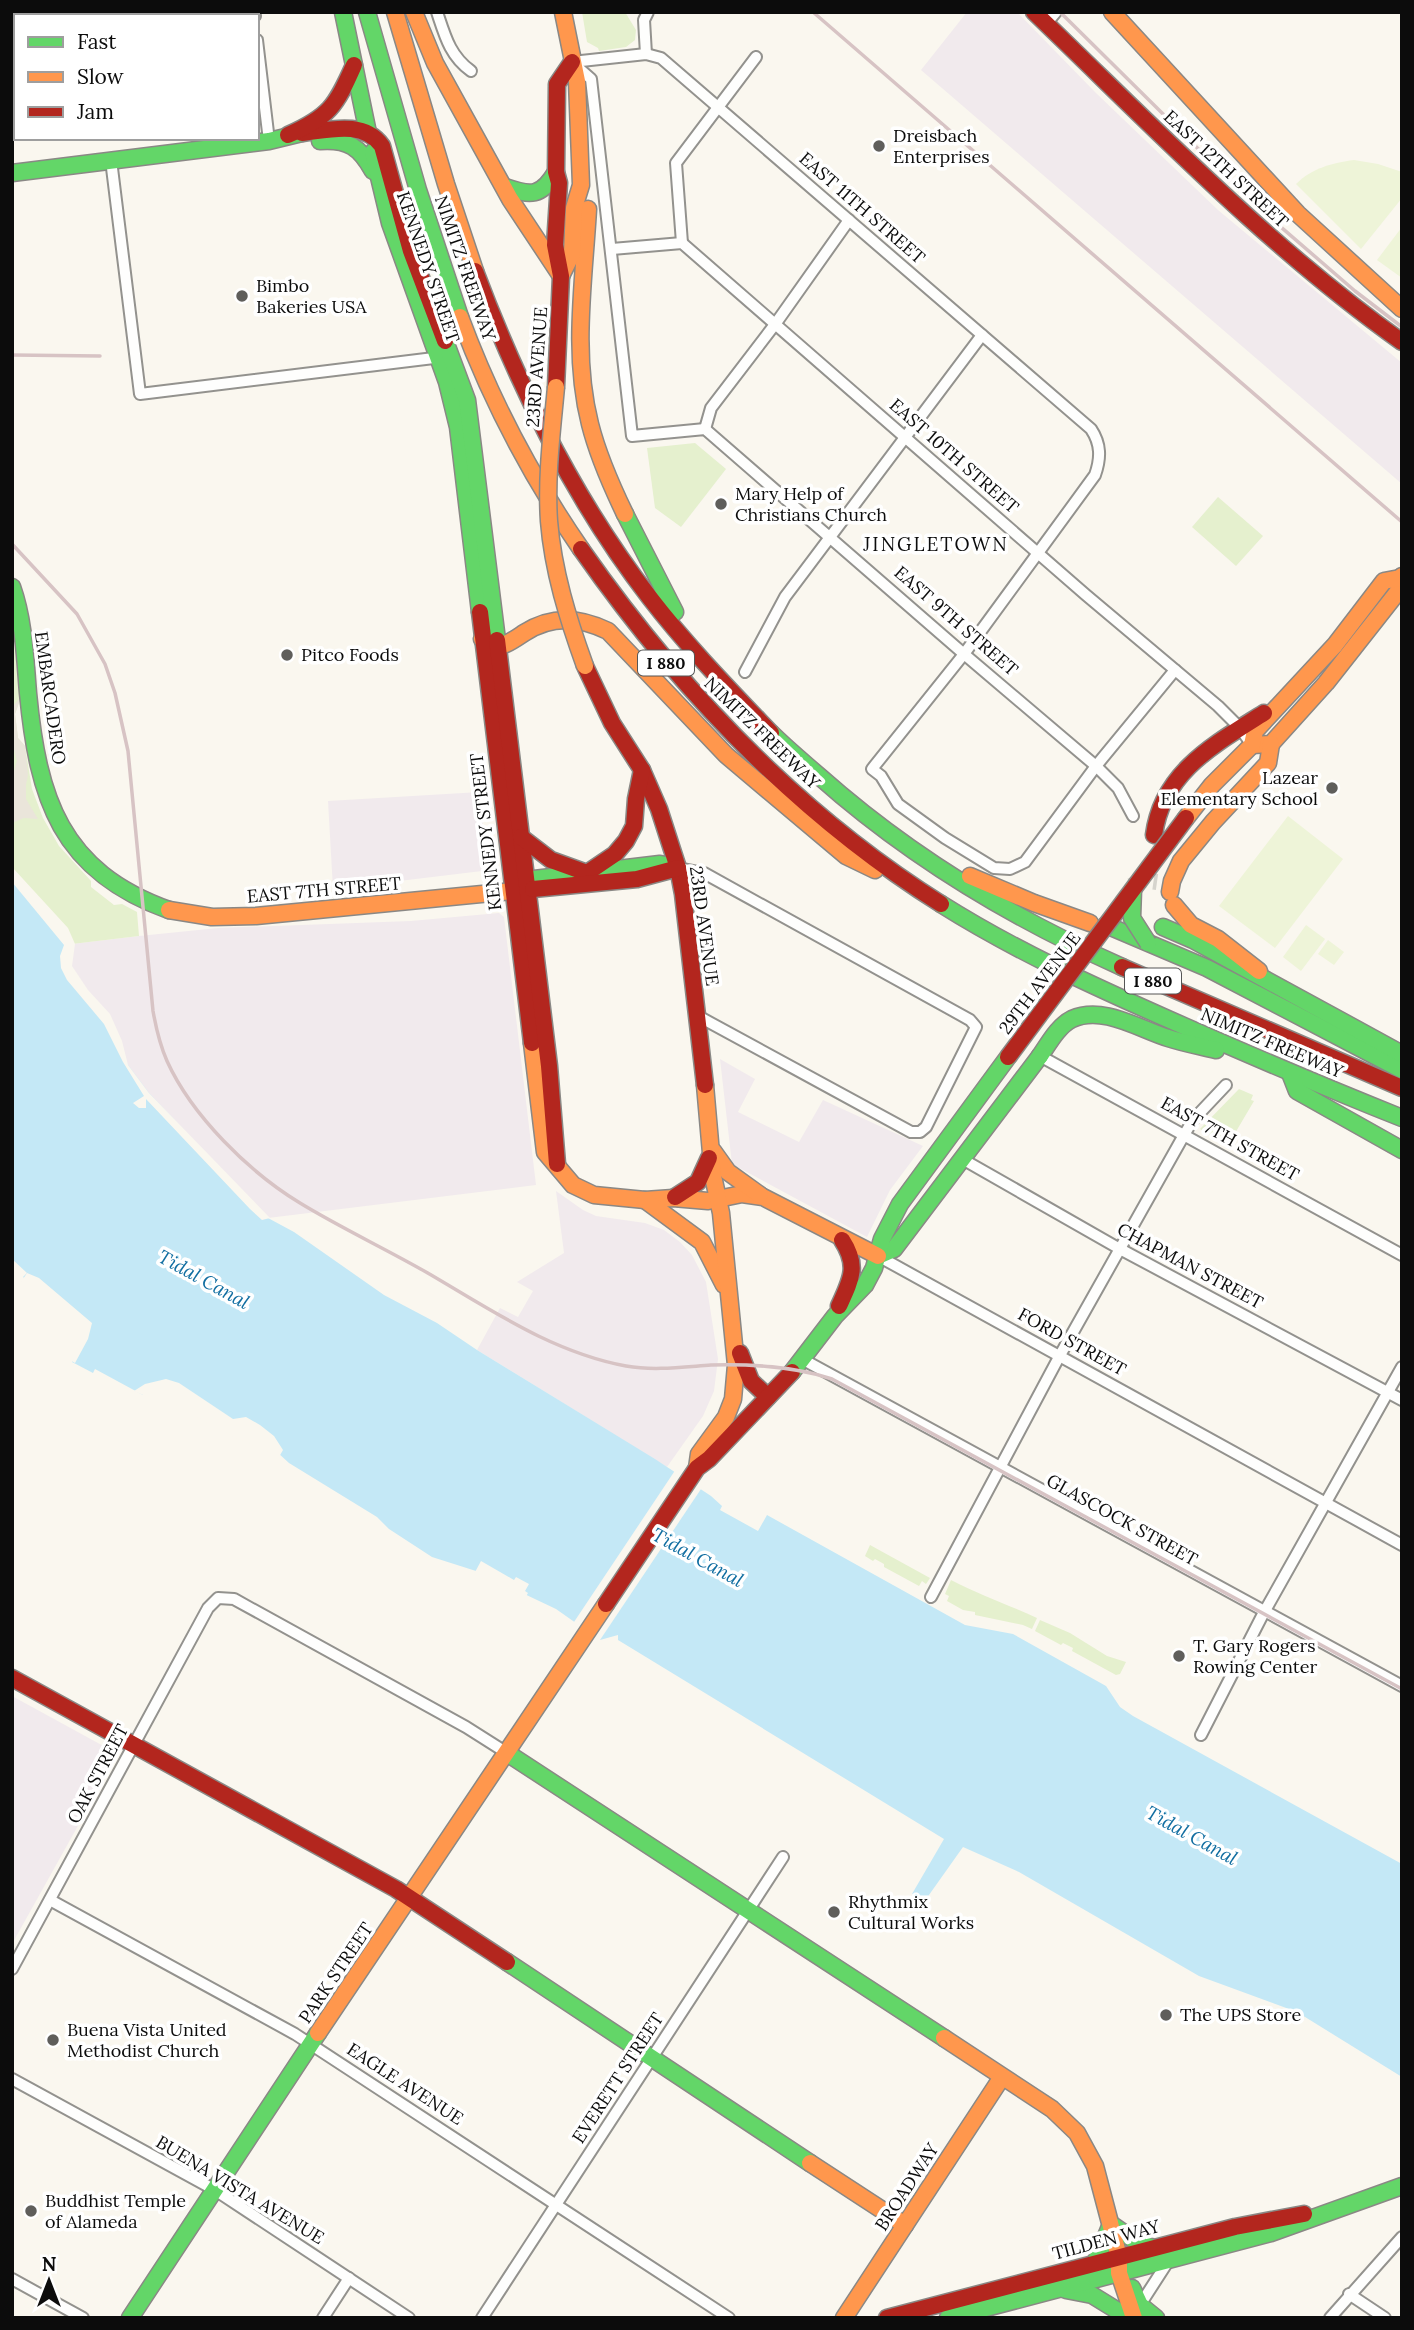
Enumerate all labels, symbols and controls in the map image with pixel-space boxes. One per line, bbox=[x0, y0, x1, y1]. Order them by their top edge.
legend bbox=[14, 14, 259, 140]
text: Fast bbox=[77, 28, 117, 55]
text: Slow bbox=[77, 63, 124, 90]
text: Jam bbox=[76, 98, 114, 125]
street label: EAST 12TH STREET bbox=[1159, 105, 1294, 233]
place label: Dreisbach Enterprises bbox=[893, 124, 990, 168]
marker: Dreisbach Enterprises bbox=[871, 138, 887, 154]
street label: EAST 11TH STREET bbox=[795, 147, 930, 269]
street label: KENNEDY STREET bbox=[392, 188, 465, 346]
street label: NIMITZ FREEWAY bbox=[430, 192, 501, 344]
place label: Bimbo Bakeries USA bbox=[256, 274, 367, 318]
marker: Bimbo Bakeries USA bbox=[234, 288, 250, 304]
street label: 23RD AVENUE bbox=[521, 306, 552, 428]
street label: EAST 10TH STREET bbox=[885, 393, 1024, 518]
place label: Mary Help of Christians Church bbox=[735, 482, 887, 526]
marker: Mary Help of Christians Church bbox=[713, 496, 729, 512]
district label: JINGLETOWN bbox=[862, 532, 1009, 556]
street label: EAST 9TH STREET bbox=[890, 561, 1023, 681]
street label: EMBARCADERO bbox=[30, 630, 71, 766]
place label: Pitco Foods bbox=[301, 643, 399, 666]
marker: Pitco Foods bbox=[279, 647, 295, 663]
road number: I 880 bbox=[638, 650, 694, 676]
street label: NIMITZ FREEWAY bbox=[700, 671, 826, 794]
street label: KENNEDY STREET bbox=[464, 752, 507, 912]
place label: Lazear Elementary School bbox=[1160, 766, 1318, 810]
marker: Lazear Elementary School bbox=[1324, 780, 1340, 796]
street label: 23RD AVENUE bbox=[685, 864, 724, 987]
street label: EAST 7TH STREET bbox=[246, 871, 402, 908]
street label: 29TH AVENUE bbox=[994, 927, 1086, 1038]
road number: I 880 bbox=[1125, 968, 1181, 993]
street label: NIMITZ FREEWAY bbox=[1198, 1002, 1347, 1083]
street label: EAST 7TH STREET bbox=[1157, 1091, 1304, 1186]
street label: CHAPMAN STREET bbox=[1113, 1217, 1268, 1314]
water label: Tidal Canal bbox=[154, 1244, 255, 1314]
street label: FORD STREET bbox=[1014, 1302, 1131, 1381]
street label: GLASCOCK STREET bbox=[1043, 1468, 1202, 1571]
water label: Tidal Canal bbox=[648, 1522, 749, 1592]
place label: T. Gary Rogers Rowing Center bbox=[1193, 1634, 1317, 1678]
marker: T. Gary Rogers Rowing Center bbox=[1171, 1648, 1187, 1664]
street label: OAK STREET bbox=[62, 1720, 134, 1827]
water label: Tidal Canal bbox=[1142, 1800, 1243, 1870]
place label: Rhythmix Cultural Works bbox=[848, 1890, 974, 1934]
marker: Rhythmix Cultural Works bbox=[826, 1904, 842, 1920]
street label: PARK STREET bbox=[293, 1917, 378, 2028]
place label: The UPS Store bbox=[1180, 2003, 1301, 2026]
marker: The UPS Store bbox=[1158, 2007, 1174, 2023]
street label: EVERETT STREET bbox=[567, 2008, 669, 2147]
place label: Buena Vista United Methodist Church bbox=[67, 2018, 227, 2062]
marker: Buena Vista United Methodist Church bbox=[45, 2032, 61, 2048]
street label: EAGLE AVENUE bbox=[343, 2037, 468, 2130]
street label: BUENA VISTA AVENUE bbox=[152, 2130, 329, 2249]
street label: BROADWAY bbox=[870, 2138, 944, 2235]
place label: Buddhist Temple of Alameda bbox=[45, 2189, 186, 2233]
marker: Buddhist Temple of Alameda bbox=[23, 2203, 39, 2219]
street label: TILDEN WAY bbox=[1050, 2214, 1163, 2265]
north arrow bbox=[14, 2246, 84, 2316]
text: N bbox=[42, 2252, 57, 2276]

